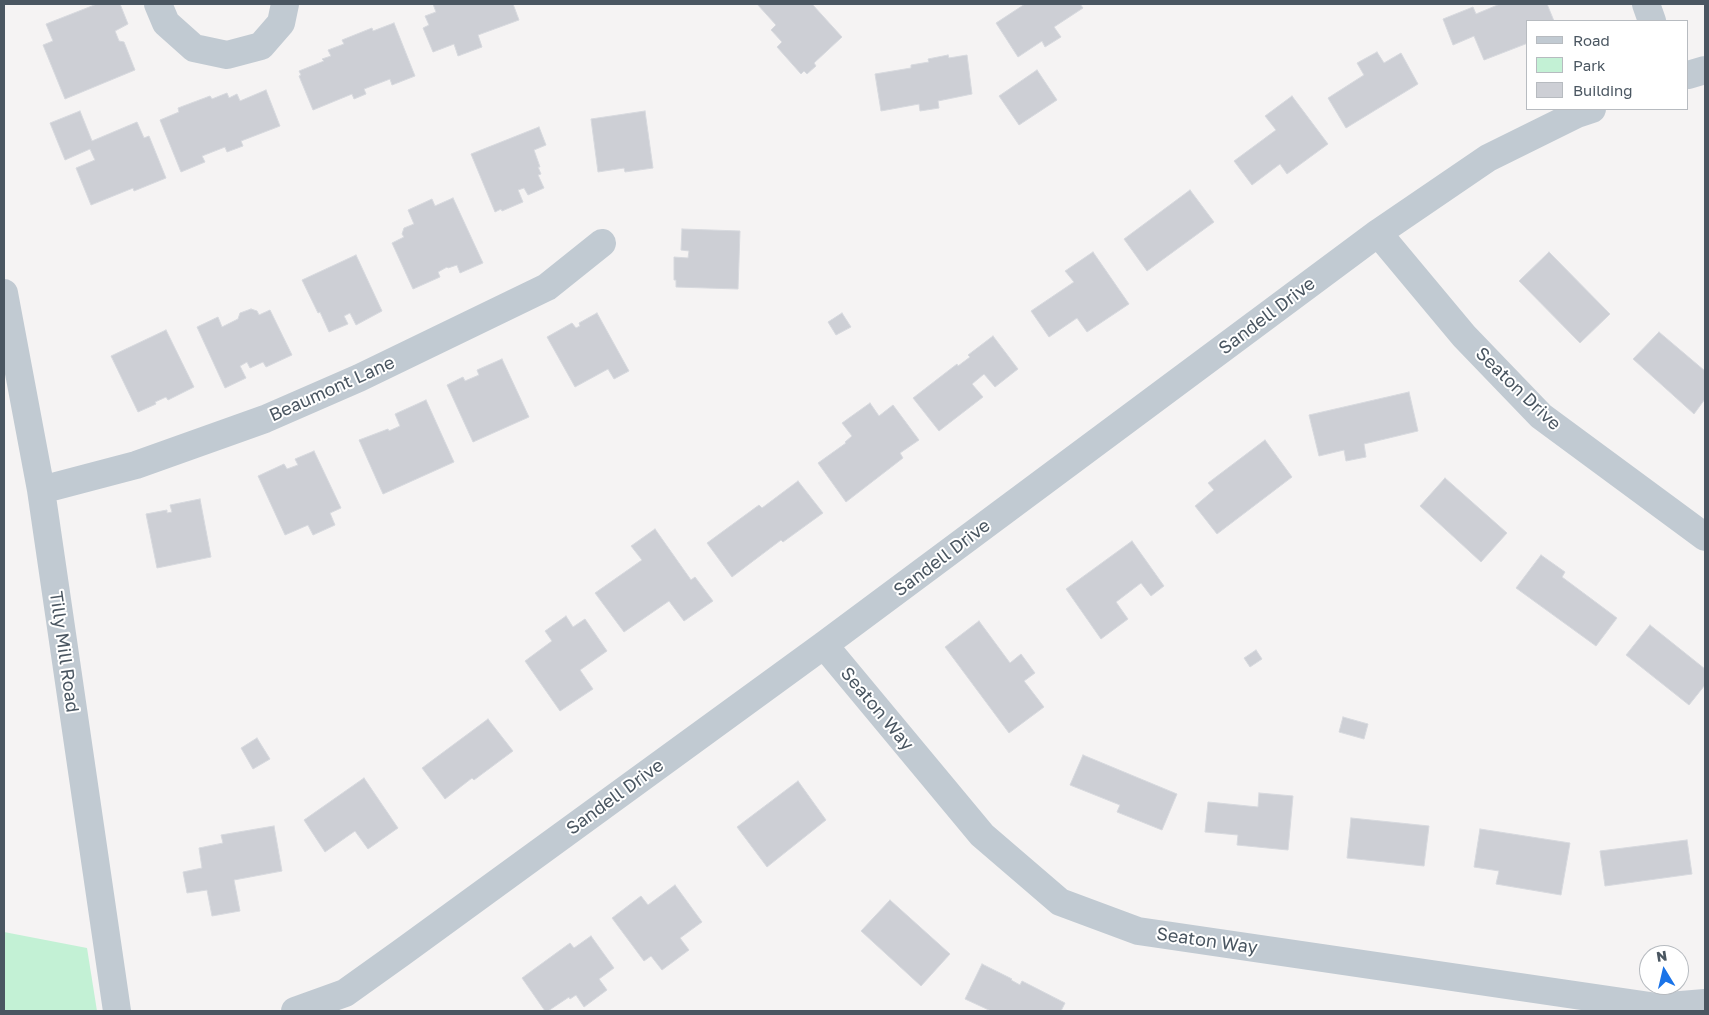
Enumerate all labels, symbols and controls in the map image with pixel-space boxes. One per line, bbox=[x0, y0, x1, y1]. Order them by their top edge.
legend bbox=[1526, 20, 1689, 110]
text: Road bbox=[1573, 31, 1610, 49]
text: Park bbox=[1573, 56, 1605, 74]
text: Building bbox=[1573, 81, 1633, 99]
street label: Sandell Drive bbox=[1215, 273, 1319, 359]
street label: Seaton Drive bbox=[1471, 343, 1565, 435]
street label: Beaumont Lane bbox=[266, 352, 398, 426]
street label: Sandell Drive bbox=[890, 515, 994, 601]
street label: Tilly Mill Road bbox=[45, 590, 83, 714]
street label: Seaton Way bbox=[836, 663, 918, 755]
street label: Sandell Drive bbox=[562, 754, 668, 840]
street label: Seaton Way bbox=[1155, 923, 1259, 959]
north arrow bbox=[1639, 945, 1689, 995]
text: N bbox=[1655, 946, 1668, 965]

